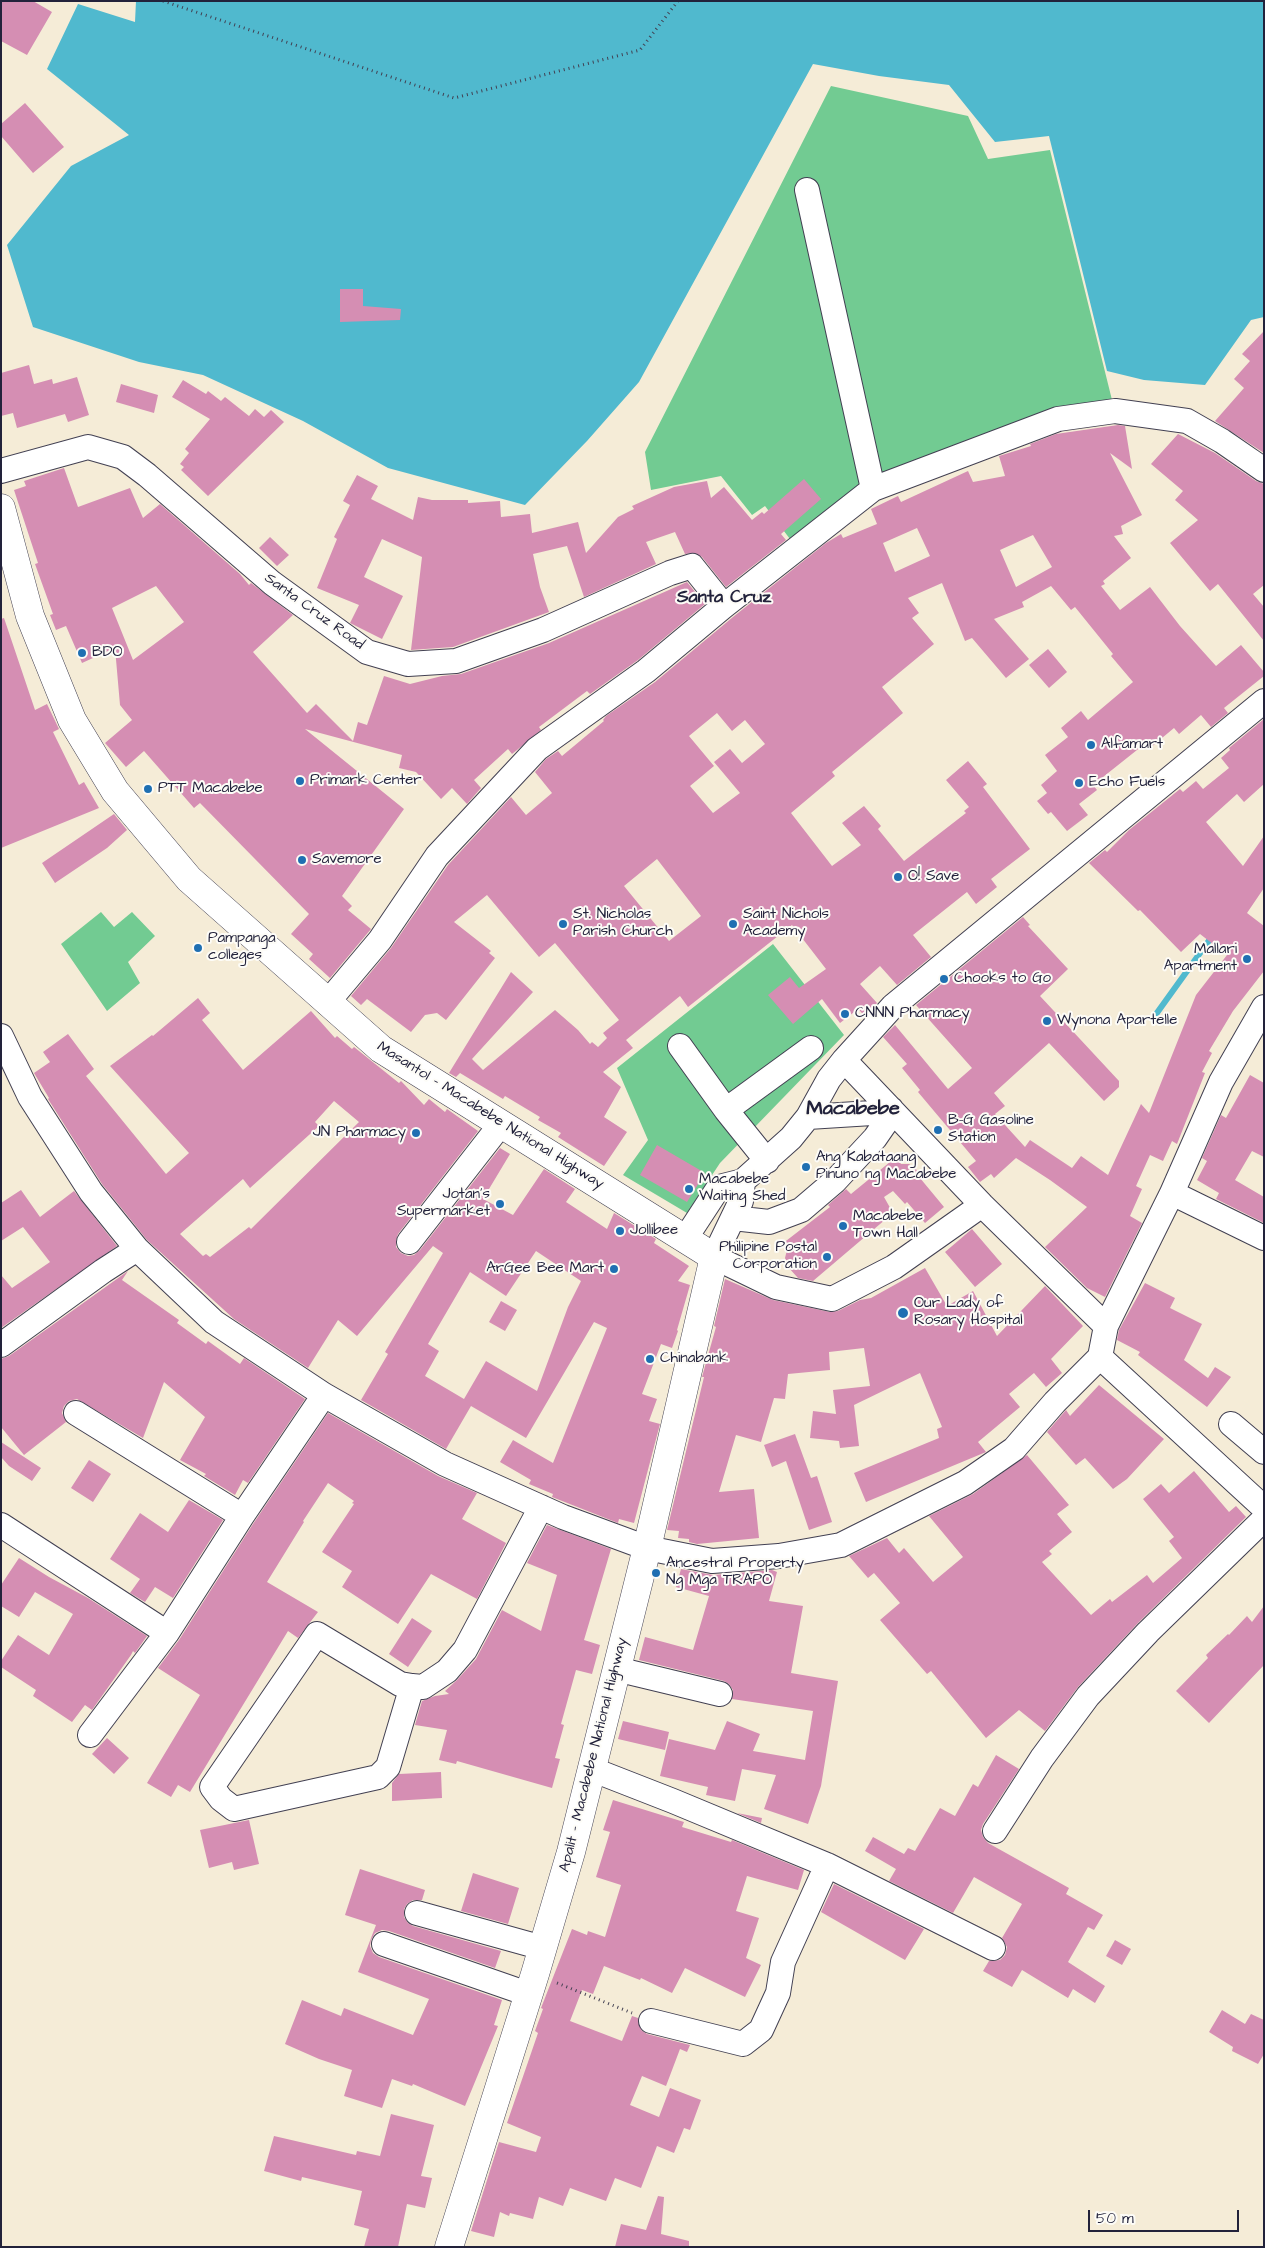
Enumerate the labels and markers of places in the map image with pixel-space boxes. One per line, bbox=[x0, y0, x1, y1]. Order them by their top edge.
place label: BDO bbox=[92, 644, 122, 662]
marker: BDO bbox=[76, 647, 88, 659]
place label: Alfamart bbox=[1101, 736, 1163, 754]
marker: Alfamart bbox=[1085, 739, 1097, 751]
place label: Primark Center bbox=[310, 772, 422, 790]
place label: Echo Fuels bbox=[1089, 774, 1165, 792]
marker: Primark Center bbox=[294, 775, 306, 787]
marker: Echo Fuels bbox=[1073, 777, 1085, 789]
place label: PTT Macabebe bbox=[158, 780, 263, 798]
marker: PTT Macabebe bbox=[142, 783, 154, 795]
place label: Savemore bbox=[312, 851, 382, 869]
marker: Savemore bbox=[296, 854, 308, 866]
place label: O! Save bbox=[908, 868, 959, 886]
marker: O! Save bbox=[892, 871, 904, 883]
place label: St. Nicholas Parish Church bbox=[573, 906, 673, 941]
place label: Saint Nichols Academy bbox=[743, 906, 829, 941]
marker: St. Nicholas Parish Church bbox=[557, 918, 569, 930]
marker: Saint Nichols Academy bbox=[727, 918, 739, 930]
place label: Pampanga colleges bbox=[208, 930, 276, 965]
place label: Mallari Apartment bbox=[1164, 941, 1237, 976]
marker: Pampanga colleges bbox=[192, 942, 204, 954]
marker: Mallari Apartment bbox=[1241, 953, 1253, 965]
place label: Chooks to Go bbox=[954, 970, 1051, 988]
marker: Chooks to Go bbox=[938, 973, 950, 985]
place label: CNNN Pharmacy bbox=[855, 1005, 970, 1023]
marker: CNNN Pharmacy bbox=[839, 1008, 851, 1020]
place label: Wynona Apartelle bbox=[1057, 1012, 1177, 1030]
marker: Wynona Apartelle bbox=[1041, 1015, 1053, 1027]
place label: B-G Gasoline Station bbox=[948, 1112, 1034, 1147]
place label: JN Pharmacy bbox=[313, 1124, 406, 1142]
marker: B-G Gasoline Station bbox=[932, 1124, 944, 1136]
marker: JN Pharmacy bbox=[410, 1127, 422, 1139]
place label: Ang Kabataang Pinuno ng Macabebe bbox=[816, 1149, 956, 1184]
marker: Ang Kabataang Pinuno ng Macabebe bbox=[800, 1161, 812, 1173]
place label: Macabebe Waiting Shed bbox=[699, 1171, 785, 1206]
marker: Macabebe Waiting Shed bbox=[683, 1183, 695, 1195]
place label: Jotan's Supermarket bbox=[397, 1186, 490, 1221]
marker: Jotan's Supermarket bbox=[494, 1198, 506, 1210]
place label: Macabebe Town Hall bbox=[853, 1208, 923, 1243]
marker: Macabebe Town Hall bbox=[837, 1220, 849, 1232]
place label: Jollibee bbox=[630, 1222, 678, 1240]
marker: Jollibee bbox=[614, 1225, 626, 1237]
place label: Philipine Postal Corporation bbox=[719, 1239, 817, 1274]
marker: Philipine Postal Corporation bbox=[821, 1251, 833, 1263]
place label: ArGee Bee Mart bbox=[486, 1260, 604, 1278]
marker: ArGee Bee Mart bbox=[608, 1263, 620, 1275]
place label: Our Lady of Rosary Hospital bbox=[914, 1295, 1023, 1330]
marker: Our Lady of Rosary Hospital bbox=[896, 1306, 910, 1320]
place label: Chinabank bbox=[660, 1350, 728, 1368]
marker: Chinabank bbox=[644, 1353, 656, 1365]
place label: Ancestral Property Ng Mga TRAPO bbox=[666, 1555, 804, 1590]
marker: Ancestral Property Ng Mga TRAPO bbox=[650, 1567, 662, 1579]

